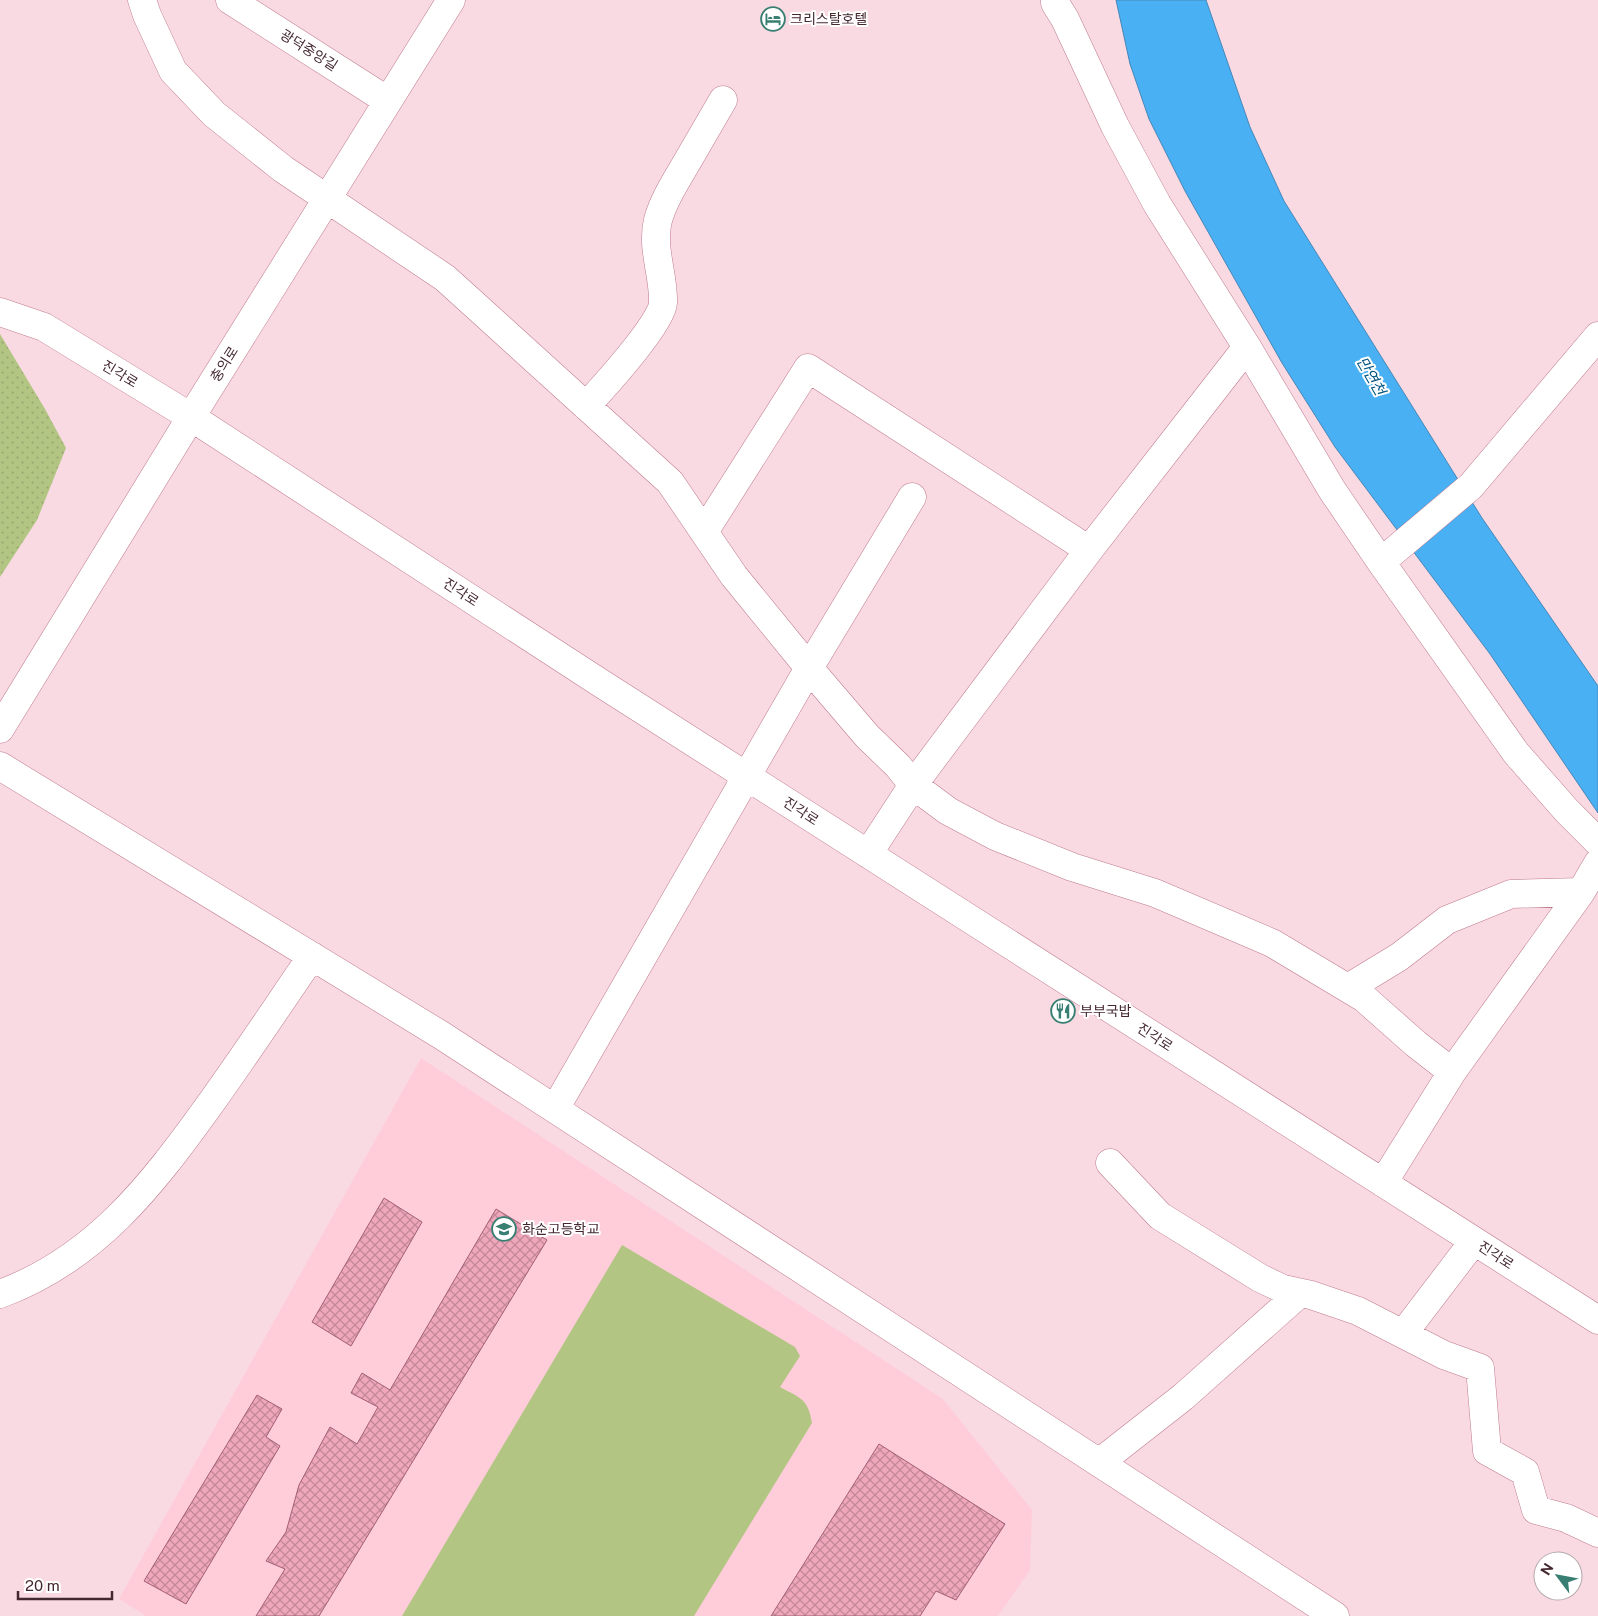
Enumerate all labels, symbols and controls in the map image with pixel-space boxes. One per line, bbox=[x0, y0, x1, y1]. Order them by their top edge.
hotel icon: 크리스탈호텔 bbox=[760, 6, 786, 32]
place label: 크리스탈호텔 bbox=[790, 11, 867, 27]
street label: 광덕중앙길 bbox=[277, 26, 341, 74]
street label: 충의로 bbox=[207, 343, 241, 385]
water label: 만연천 bbox=[1354, 354, 1390, 400]
street label: 진각로 bbox=[99, 357, 141, 391]
street label: 진각로 bbox=[440, 575, 482, 609]
street label: 진각로 bbox=[780, 794, 822, 828]
restaurant icon: 부부국밥 bbox=[1050, 998, 1076, 1024]
place label: 부부국밥 bbox=[1080, 1003, 1132, 1019]
street label: 진각로 bbox=[1134, 1020, 1176, 1054]
school or university icon: 화순고등학교 bbox=[491, 1216, 517, 1242]
place label: 화순고등학교 bbox=[522, 1221, 599, 1237]
street label: 진각로 bbox=[1475, 1238, 1517, 1272]
north arrow bbox=[1533, 1551, 1583, 1601]
text: N bbox=[1537, 1560, 1557, 1578]
scale bar bbox=[18, 1568, 111, 1600]
text: 20 m bbox=[25, 1577, 60, 1594]

